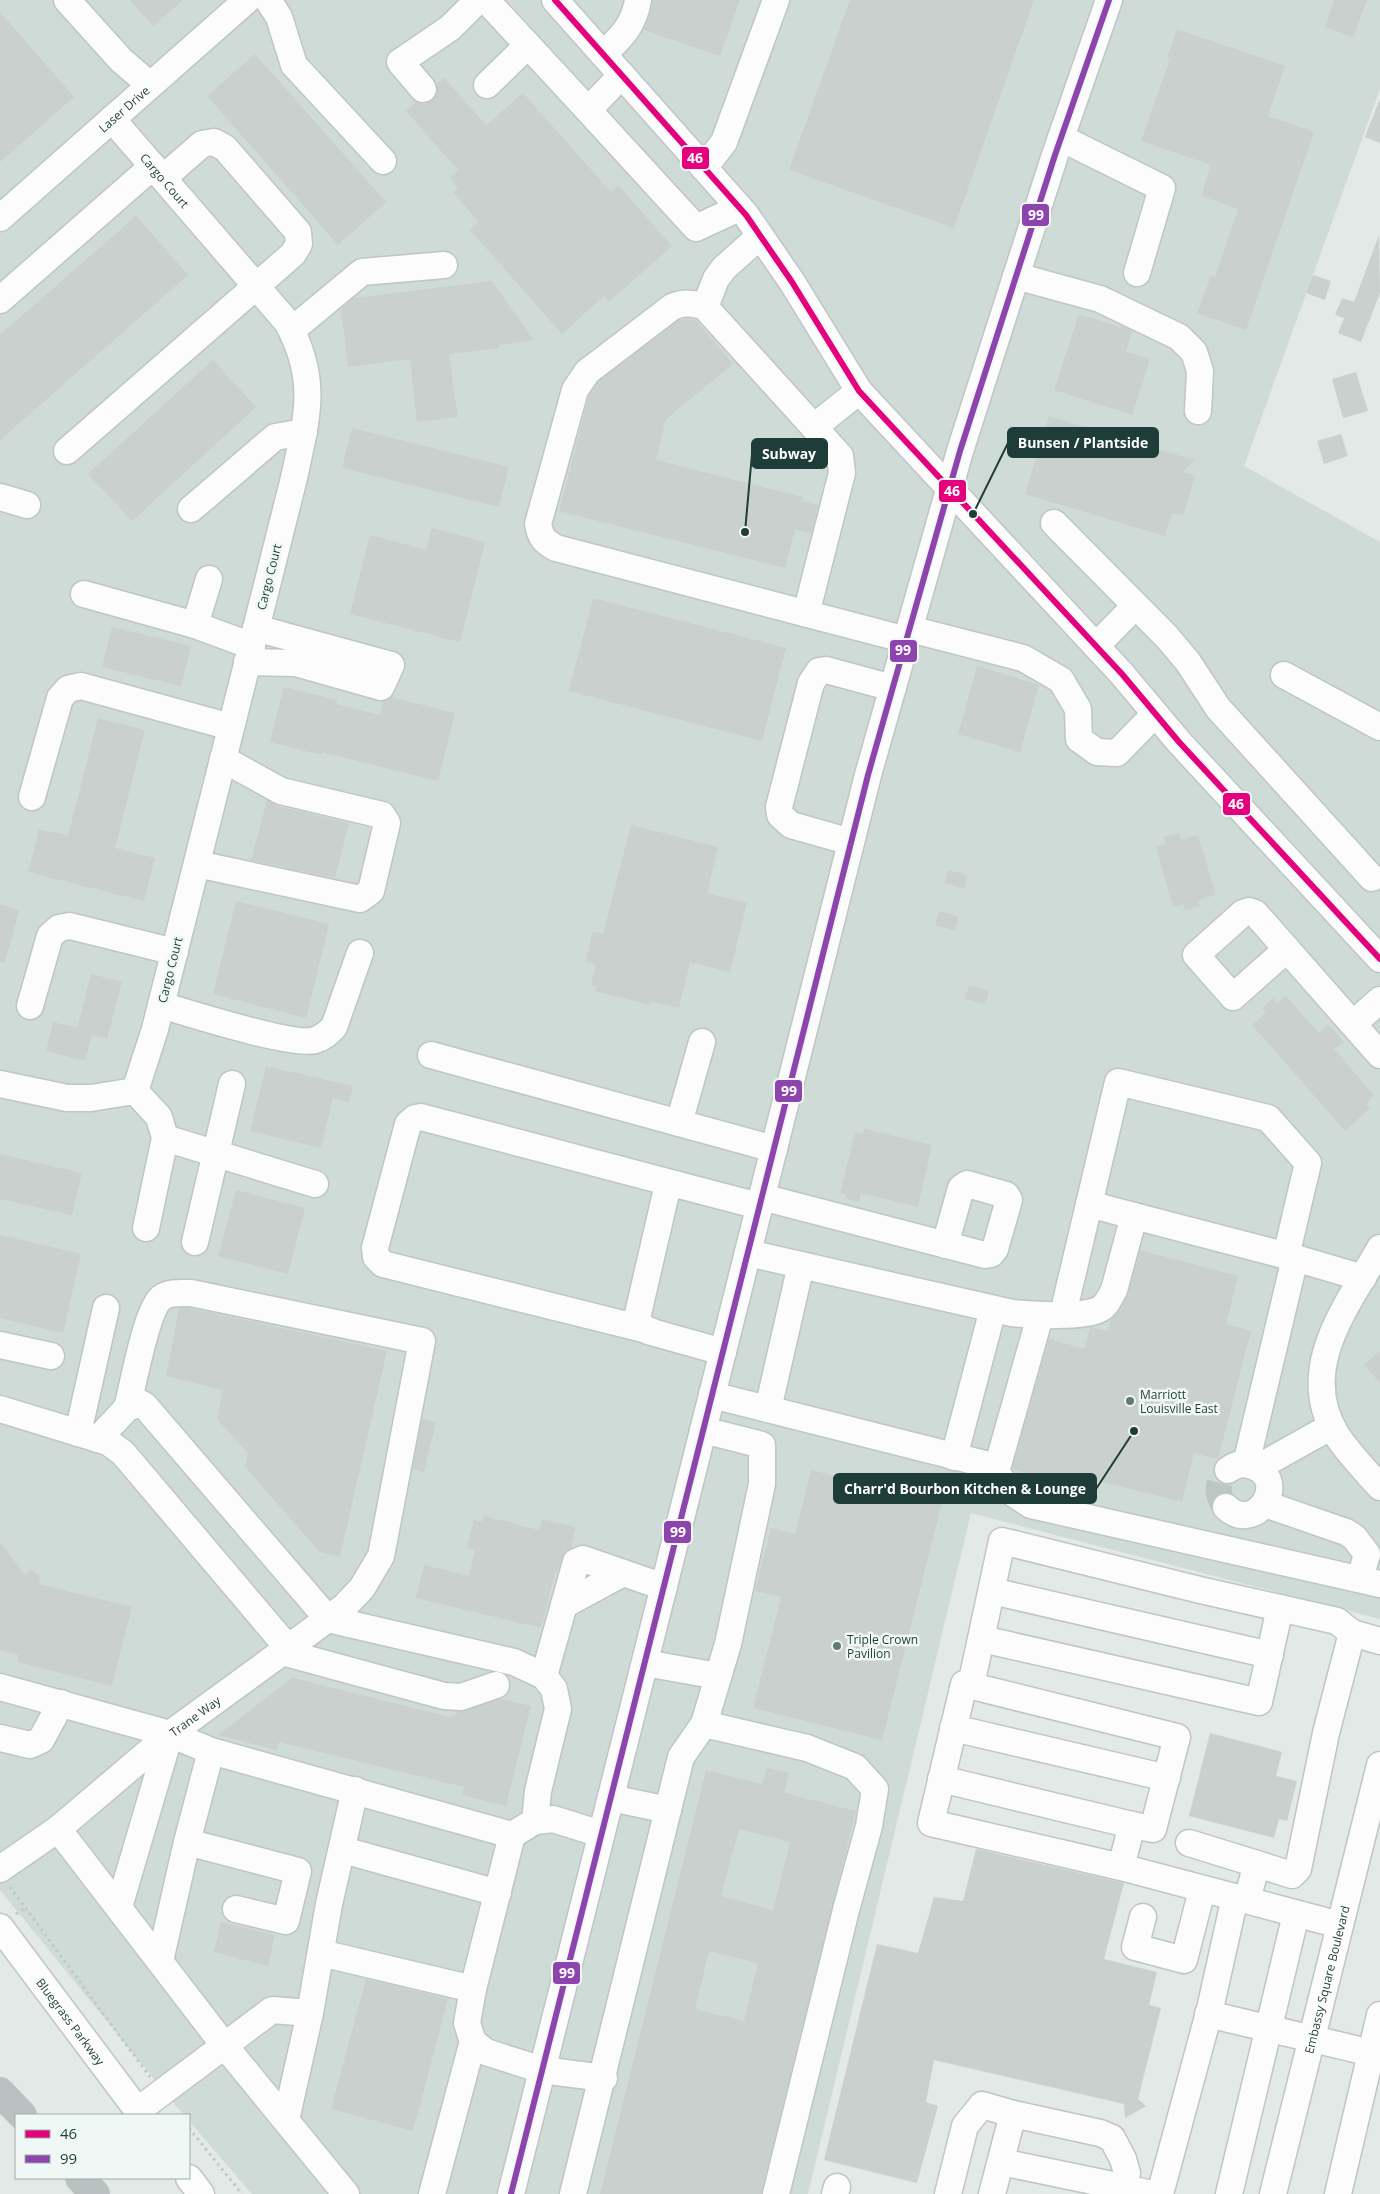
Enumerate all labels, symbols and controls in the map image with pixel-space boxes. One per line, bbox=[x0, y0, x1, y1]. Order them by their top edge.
street label: Laser Drive bbox=[95, 81, 153, 136]
line badge: 46 bbox=[681, 146, 710, 170]
text: 46 bbox=[687, 148, 703, 167]
street label: Cargo Court bbox=[136, 149, 193, 211]
line badge: 99 bbox=[1021, 203, 1050, 227]
text: 99 bbox=[1028, 205, 1044, 224]
callout: Bunsen / Plantside bbox=[1008, 428, 1158, 457]
text: Bunsen / Plantside bbox=[1018, 433, 1148, 452]
callout: Subway bbox=[752, 439, 827, 468]
text: Subway bbox=[762, 444, 816, 463]
line badge: 46 bbox=[938, 479, 967, 503]
text: 46 bbox=[944, 481, 960, 500]
street label: Cargo Court bbox=[253, 542, 285, 612]
line badge: 99 bbox=[889, 639, 918, 663]
text: 99 bbox=[895, 640, 911, 659]
line badge: 46 bbox=[1222, 792, 1251, 816]
text: 46 bbox=[1228, 794, 1244, 813]
street label: Cargo Court bbox=[154, 935, 186, 1005]
line badge: 99 bbox=[774, 1079, 803, 1103]
text: 99 bbox=[781, 1081, 797, 1100]
place label: Marriott Louisville East bbox=[1140, 1386, 1218, 1417]
marker: Marriott Louisville East bbox=[1124, 1395, 1136, 1407]
callout: Charr'd Bourbon Kitchen & Lounge bbox=[834, 1474, 1096, 1503]
text: Charr'd Bourbon Kitchen & Lounge bbox=[844, 1479, 1086, 1498]
line badge: 99 bbox=[663, 1520, 692, 1544]
text: 99 bbox=[670, 1522, 686, 1541]
place label: Triple Crown Pavilion bbox=[847, 1631, 918, 1662]
marker: Triple Crown Pavilion bbox=[831, 1640, 843, 1652]
street label: Trane Way bbox=[166, 1691, 224, 1740]
street label: Embassy Square Boulevard bbox=[1300, 1904, 1353, 2055]
line badge: 99 bbox=[552, 1961, 581, 1985]
text: 99 bbox=[559, 1963, 575, 1982]
street label: Bluegrass Parkway bbox=[33, 1974, 110, 2069]
legend bbox=[15, 2114, 190, 2179]
text: 46 bbox=[60, 2123, 77, 2143]
text: 99 bbox=[60, 2148, 77, 2168]

